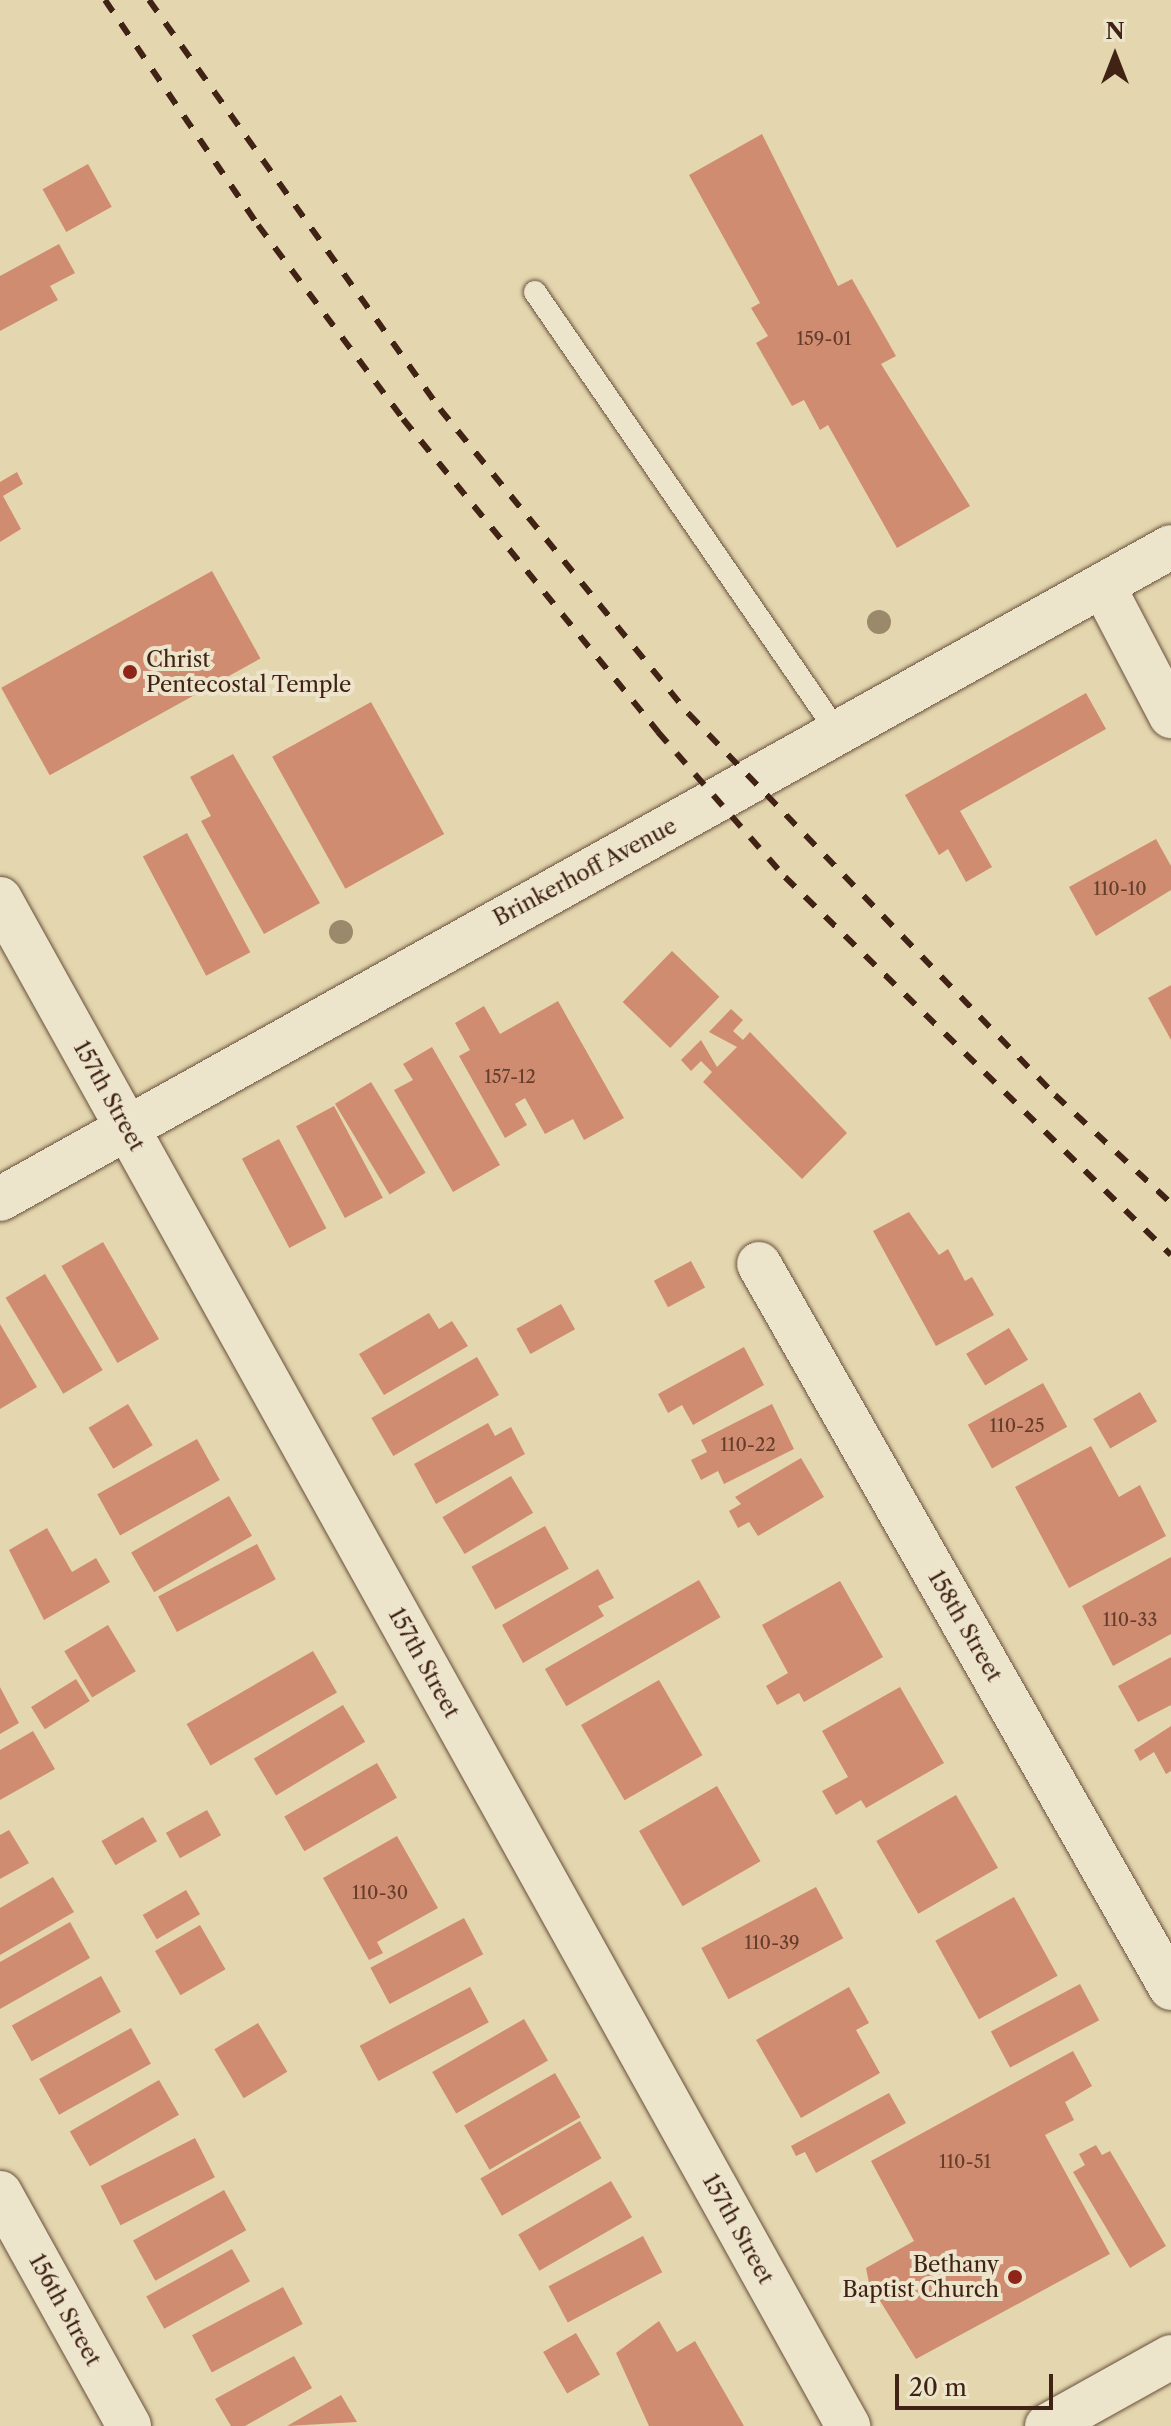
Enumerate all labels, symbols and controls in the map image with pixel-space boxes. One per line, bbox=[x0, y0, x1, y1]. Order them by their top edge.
north arrow bbox=[1075, 16, 1155, 96]
text: N bbox=[1105, 18, 1125, 45]
house number: 159-01 bbox=[796, 328, 852, 350]
place label: Christ Pentecostal Temple bbox=[146, 646, 352, 698]
marker: Christ Pentecostal Temple bbox=[121, 663, 139, 681]
street label: Brinkerhoff Avenue bbox=[488, 812, 682, 932]
house number: 110-10 bbox=[1093, 878, 1147, 900]
street label: 157th Street bbox=[68, 1036, 150, 1156]
house number: 157-12 bbox=[484, 1066, 536, 1088]
house number: 110-25 bbox=[990, 1415, 1044, 1437]
house number: 110-22 bbox=[720, 1434, 776, 1456]
street label: 158th Street bbox=[923, 1566, 1007, 1686]
street label: 157th Street bbox=[383, 1603, 465, 1723]
house number: 110-33 bbox=[1103, 1609, 1157, 1631]
house number: 110-30 bbox=[352, 1882, 408, 1904]
house number: 110-39 bbox=[744, 1932, 800, 1954]
house number: 110-51 bbox=[939, 2151, 991, 2173]
street label: 157th Street bbox=[697, 2169, 779, 2289]
street label: 156th Street bbox=[23, 2249, 107, 2371]
place label: Bethany Baptist Church bbox=[842, 2251, 999, 2302]
marker: Bethany Baptist Church bbox=[1006, 2268, 1024, 2286]
scale bar bbox=[899, 2358, 1057, 2408]
text: 20 m bbox=[909, 2373, 967, 2402]

